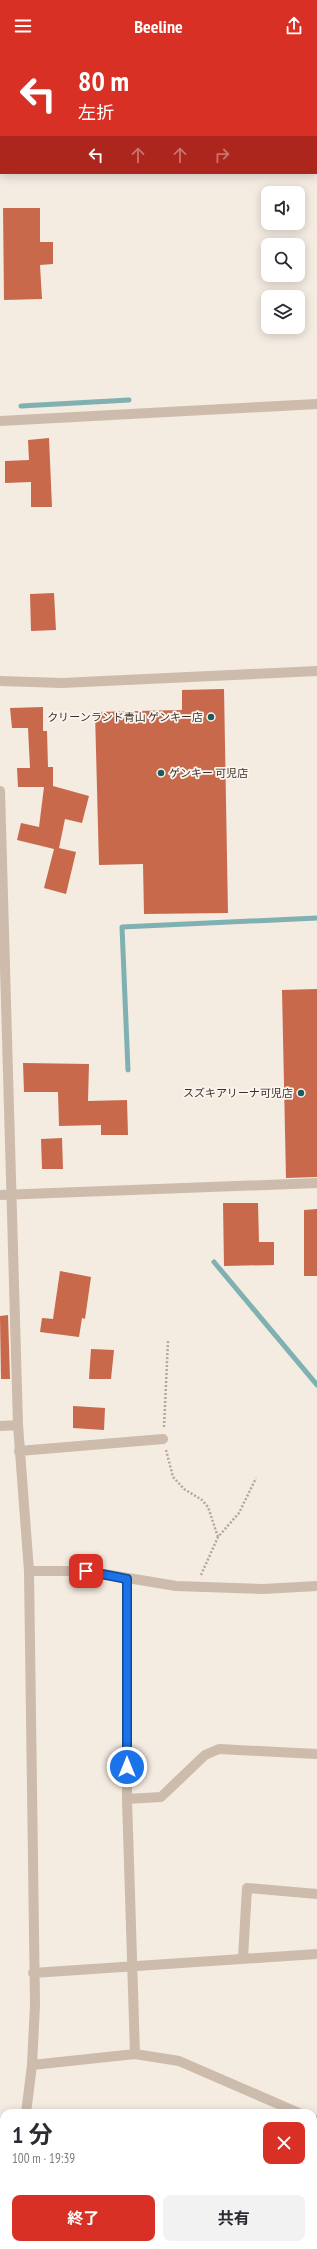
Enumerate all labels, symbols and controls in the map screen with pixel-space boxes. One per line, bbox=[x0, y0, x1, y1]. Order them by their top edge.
icon: menu bbox=[12, 15, 34, 37]
text: Beeline bbox=[134, 15, 183, 38]
icon: share bbox=[283, 15, 305, 37]
text: 80 m bbox=[78, 62, 129, 99]
icon: left bbox=[12, 68, 64, 120]
text: 左折 bbox=[78, 101, 114, 124]
icon: left bbox=[85, 144, 107, 166]
icon: ahead bbox=[127, 144, 149, 166]
icon: ahead bbox=[169, 144, 191, 166]
icon: right bbox=[211, 144, 233, 166]
map controls bbox=[261, 186, 305, 334]
button: sound bbox=[261, 186, 305, 230]
button: search bbox=[261, 238, 305, 282]
button: layers bbox=[261, 290, 305, 334]
place label: クリーンランド青山 ゲンキー店 bbox=[47, 710, 203, 724]
marker: クリーンランド青山 ゲンキー店 bbox=[206, 712, 216, 722]
place label: ゲンキー 可児店 bbox=[169, 766, 248, 780]
marker: ゲンキー 可児店 bbox=[156, 768, 166, 778]
place label: スズキアリーナ可児店 bbox=[183, 1086, 293, 1100]
marker: スズキアリーナ可児店 bbox=[296, 1088, 306, 1098]
pin bbox=[69, 1554, 103, 1588]
icon: arrive bbox=[75, 1560, 97, 1582]
position arrow bbox=[106, 1746, 148, 1788]
text: 1 分 bbox=[12, 2119, 52, 2150]
button: close bbox=[263, 2122, 305, 2164]
text: 100 m · 19:39 bbox=[12, 2150, 75, 2167]
button: 終了 bbox=[12, 2195, 155, 2241]
button: 共有 bbox=[163, 2195, 305, 2241]

